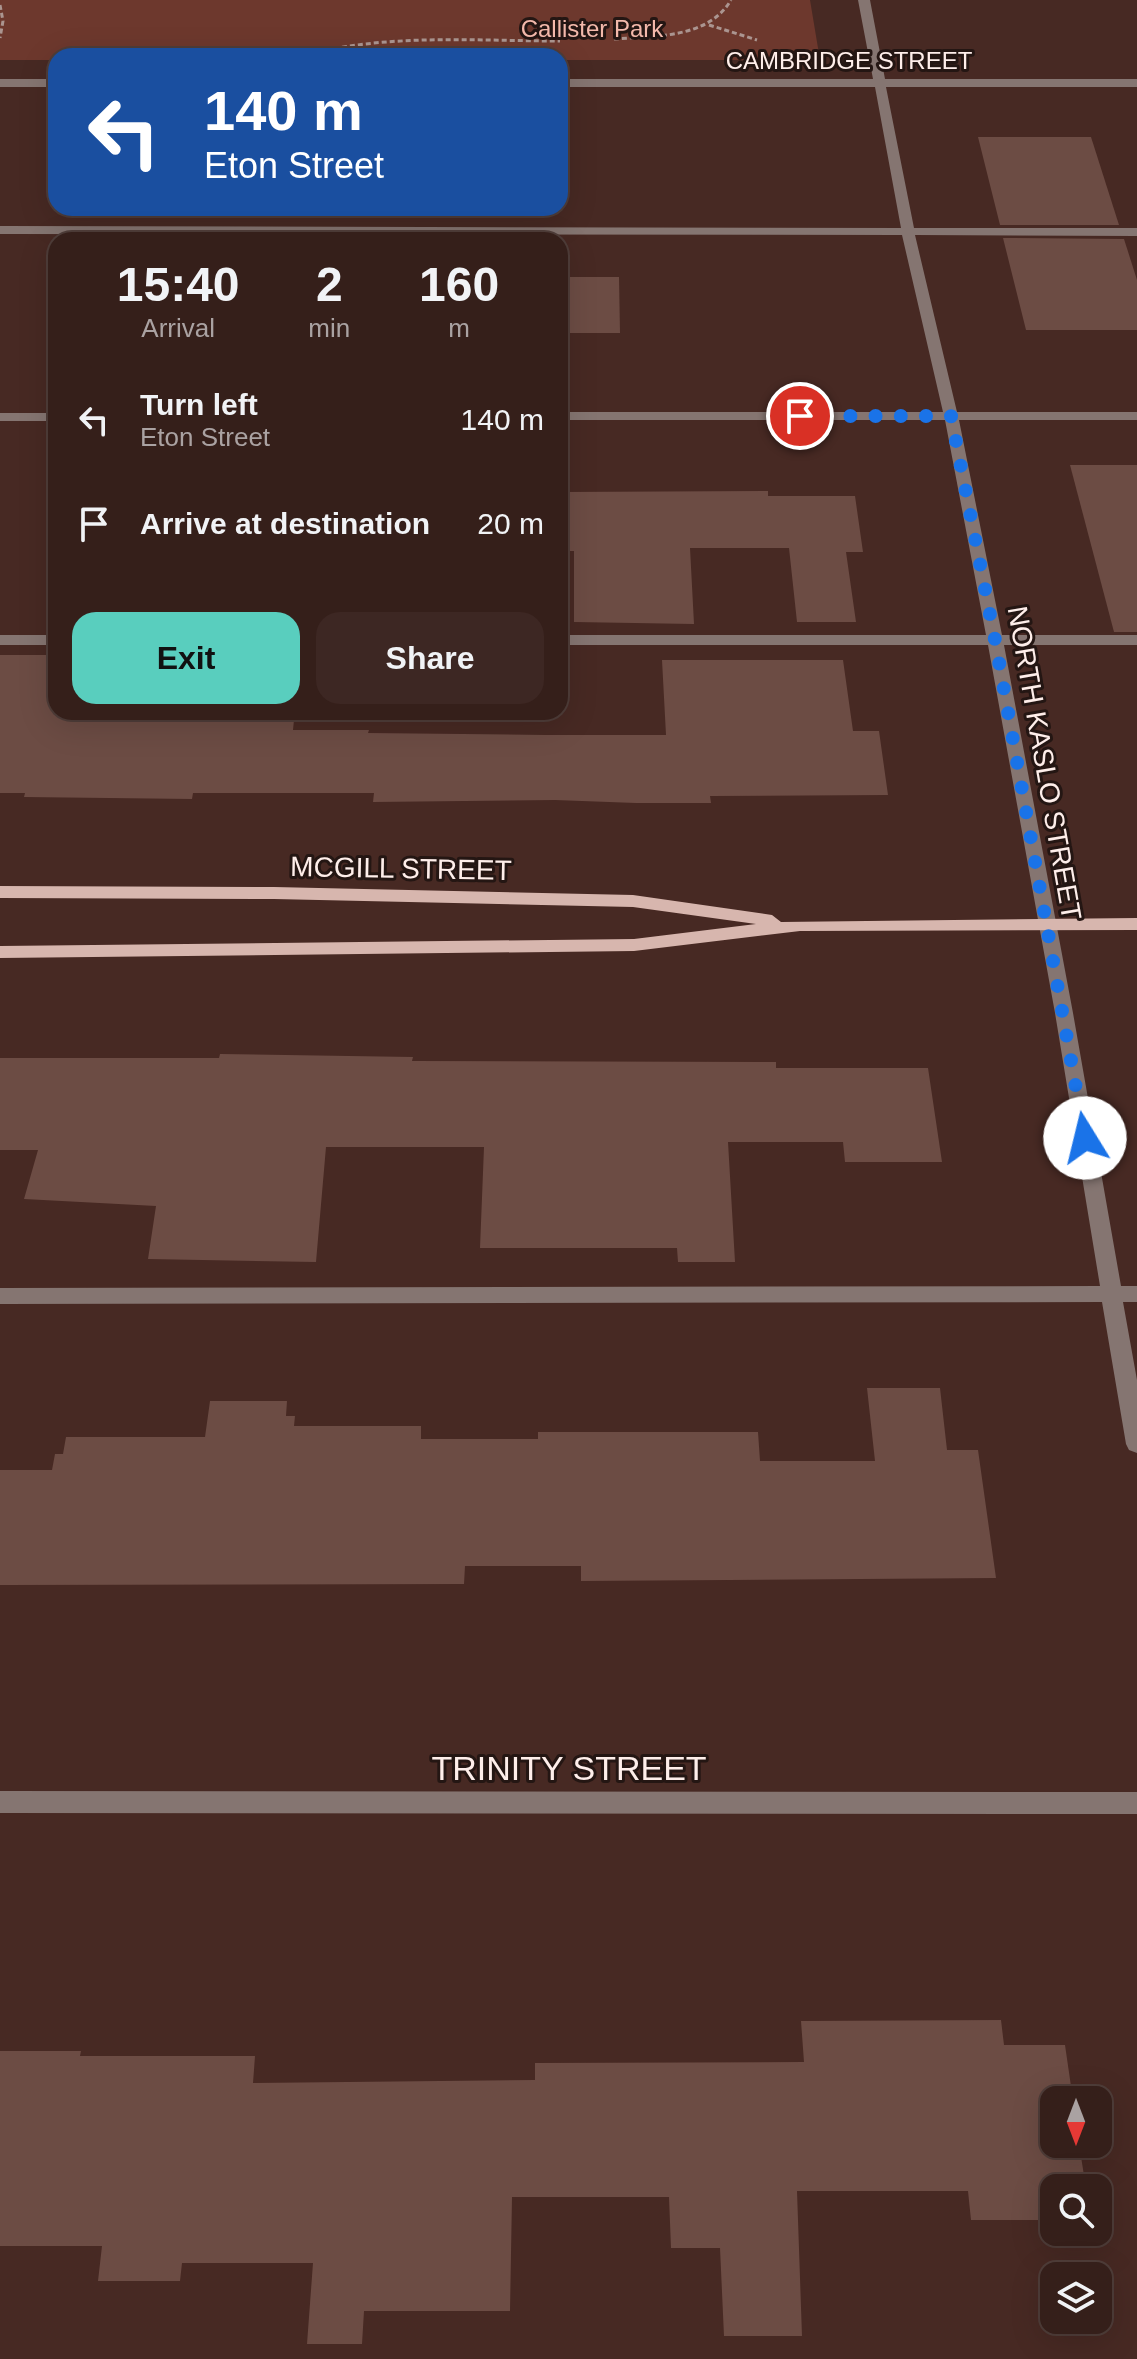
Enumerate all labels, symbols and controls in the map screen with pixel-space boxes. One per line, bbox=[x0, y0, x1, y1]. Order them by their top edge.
park label: Callister Park bbox=[521, 15, 664, 42]
street label: CAMBRIDGE STREET bbox=[726, 47, 973, 74]
text: 140 m bbox=[204, 79, 363, 142]
icon: left bbox=[72, 80, 176, 184]
text: Eton Street bbox=[204, 145, 384, 186]
text: 15:40 bbox=[117, 258, 240, 311]
text: 2 bbox=[316, 258, 343, 311]
text: 160 bbox=[419, 258, 499, 311]
text: Arrival bbox=[141, 313, 215, 343]
text: min bbox=[308, 313, 350, 343]
text: m bbox=[448, 313, 470, 343]
pin bbox=[766, 382, 834, 450]
text: Turn left bbox=[140, 388, 258, 421]
icon: arrive bbox=[778, 394, 822, 438]
icon: left bbox=[72, 398, 116, 442]
text: 140 m bbox=[461, 403, 544, 436]
text: Eton Street bbox=[140, 422, 270, 452]
icon: arrive bbox=[72, 502, 116, 546]
text: Arrive at destination bbox=[140, 507, 430, 540]
text: 20 m bbox=[477, 507, 544, 540]
street label: NORTH KASLO STREET bbox=[1002, 604, 1087, 923]
button: Exit bbox=[72, 612, 300, 704]
button: Share bbox=[316, 612, 544, 704]
street label: MCGILL STREET bbox=[290, 851, 512, 886]
position arrow bbox=[1043, 1096, 1127, 1180]
street label: TRINITY STREET bbox=[431, 1749, 707, 1787]
north arrow bbox=[1040, 2086, 1112, 2158]
map controls bbox=[1040, 2086, 1112, 2334]
button: search bbox=[1040, 2174, 1112, 2246]
button: layers bbox=[1040, 2262, 1112, 2334]

